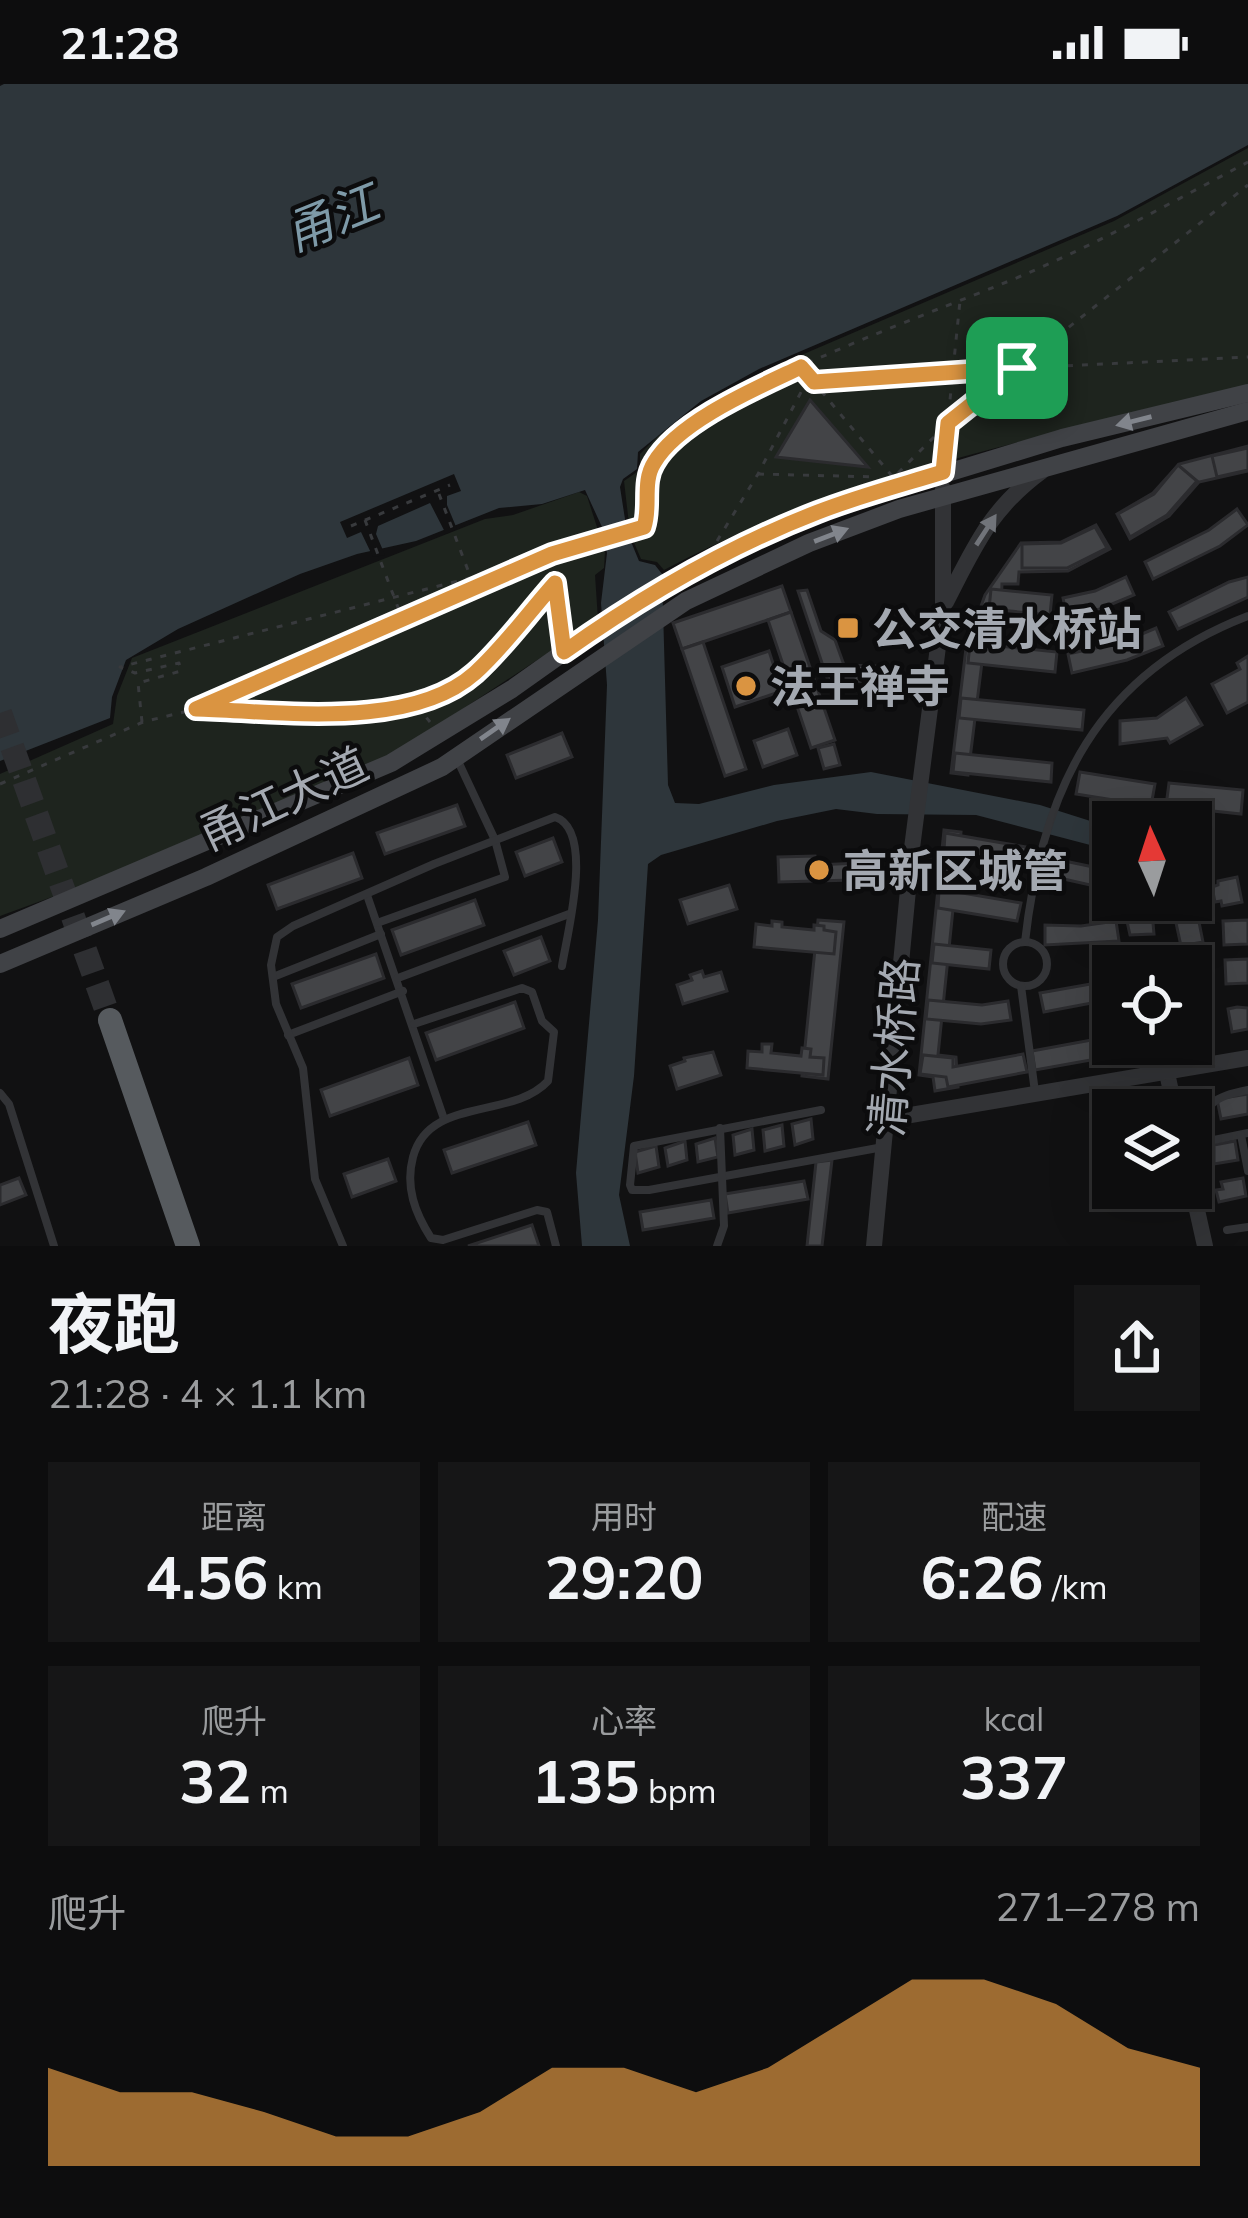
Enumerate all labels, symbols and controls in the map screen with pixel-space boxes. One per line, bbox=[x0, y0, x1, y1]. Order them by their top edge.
text: 21:28 bbox=[60, 14, 179, 70]
water label: 甬江 bbox=[275, 169, 391, 263]
pin bbox=[966, 317, 1068, 419]
icon: arrive bbox=[984, 335, 1050, 401]
one-way arrow bbox=[1116, 412, 1153, 431]
one-way arrow bbox=[974, 513, 996, 546]
one-way arrow bbox=[814, 524, 850, 543]
place label: 公交清水桥站 bbox=[872, 600, 1142, 656]
marker: 公交清水桥站 bbox=[835, 615, 861, 641]
place label: 法王禅寺 bbox=[770, 658, 950, 714]
marker: 法王禅寺 bbox=[733, 673, 759, 699]
one-way arrow bbox=[479, 718, 511, 741]
street label: 甬江大道 bbox=[190, 735, 376, 861]
north arrow bbox=[1092, 801, 1212, 921]
map controls bbox=[1092, 801, 1212, 1209]
place label: 高新区城管 bbox=[843, 842, 1068, 898]
marker: 高新区城管 bbox=[806, 857, 832, 883]
one-way arrow bbox=[90, 908, 125, 928]
button: locate bbox=[1092, 945, 1212, 1065]
street label: 清水桥路 bbox=[857, 955, 929, 1139]
button: layers bbox=[1092, 1089, 1212, 1209]
text: 夜跑 bbox=[48, 1282, 180, 1365]
button: share bbox=[1074, 1285, 1200, 1411]
text: 21:28 · 4 × 1.1 km bbox=[48, 1369, 367, 1418]
text: 距离 bbox=[201, 1496, 267, 1537]
text: 用时 bbox=[591, 1496, 657, 1537]
text: 配速 bbox=[981, 1496, 1047, 1537]
text: 4.56 bbox=[145, 1539, 268, 1614]
text: 29:20 bbox=[545, 1539, 703, 1614]
text: 6:26 bbox=[921, 1539, 1043, 1614]
text: km bbox=[268, 1566, 323, 1607]
text: /km bbox=[1043, 1566, 1107, 1607]
text: kcal bbox=[984, 1698, 1044, 1739]
text: 爬升 bbox=[201, 1700, 267, 1741]
text: 心率 bbox=[591, 1700, 657, 1741]
text: 337 bbox=[960, 1739, 1068, 1814]
text: 32 bbox=[179, 1743, 251, 1818]
text: 135 bbox=[531, 1743, 639, 1818]
text: m bbox=[251, 1770, 289, 1811]
text: bpm bbox=[639, 1770, 717, 1811]
text: 271–278 m bbox=[995, 1882, 1200, 1931]
text: 爬升 bbox=[48, 1888, 126, 1937]

